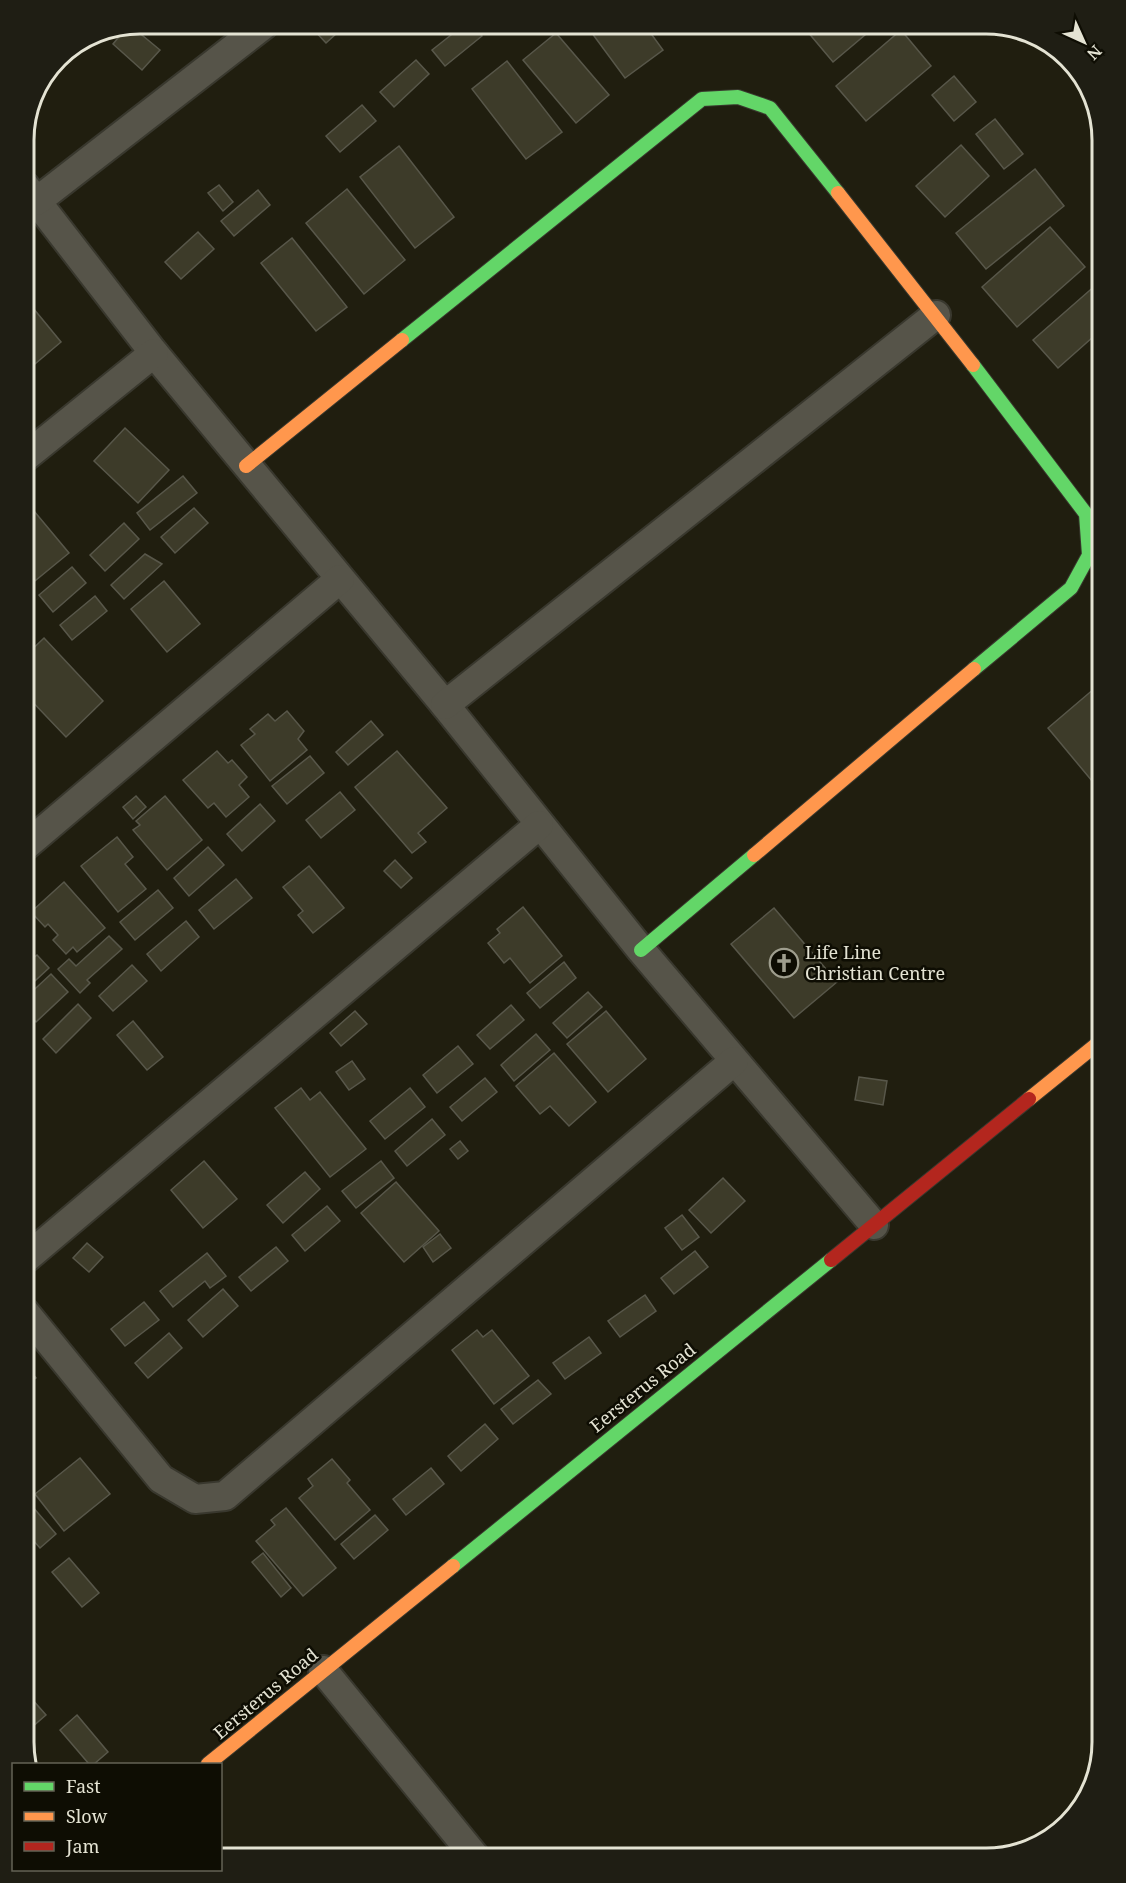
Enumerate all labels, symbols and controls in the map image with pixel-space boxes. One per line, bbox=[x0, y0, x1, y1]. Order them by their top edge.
north arrow bbox=[1054, 12, 1114, 72]
text: N bbox=[1082, 40, 1107, 65]
place label: Life Line Christian Centre bbox=[805, 940, 945, 985]
church icon: Life Line Christian Centre bbox=[768, 947, 800, 979]
street label: Eersterus Road bbox=[584, 1337, 700, 1437]
street label: Eersterus Road bbox=[208, 1642, 323, 1744]
legend bbox=[12, 1763, 222, 1871]
text: Fast bbox=[66, 1774, 101, 1798]
text: Slow bbox=[66, 1804, 108, 1828]
text: Jam bbox=[65, 1834, 100, 1858]

